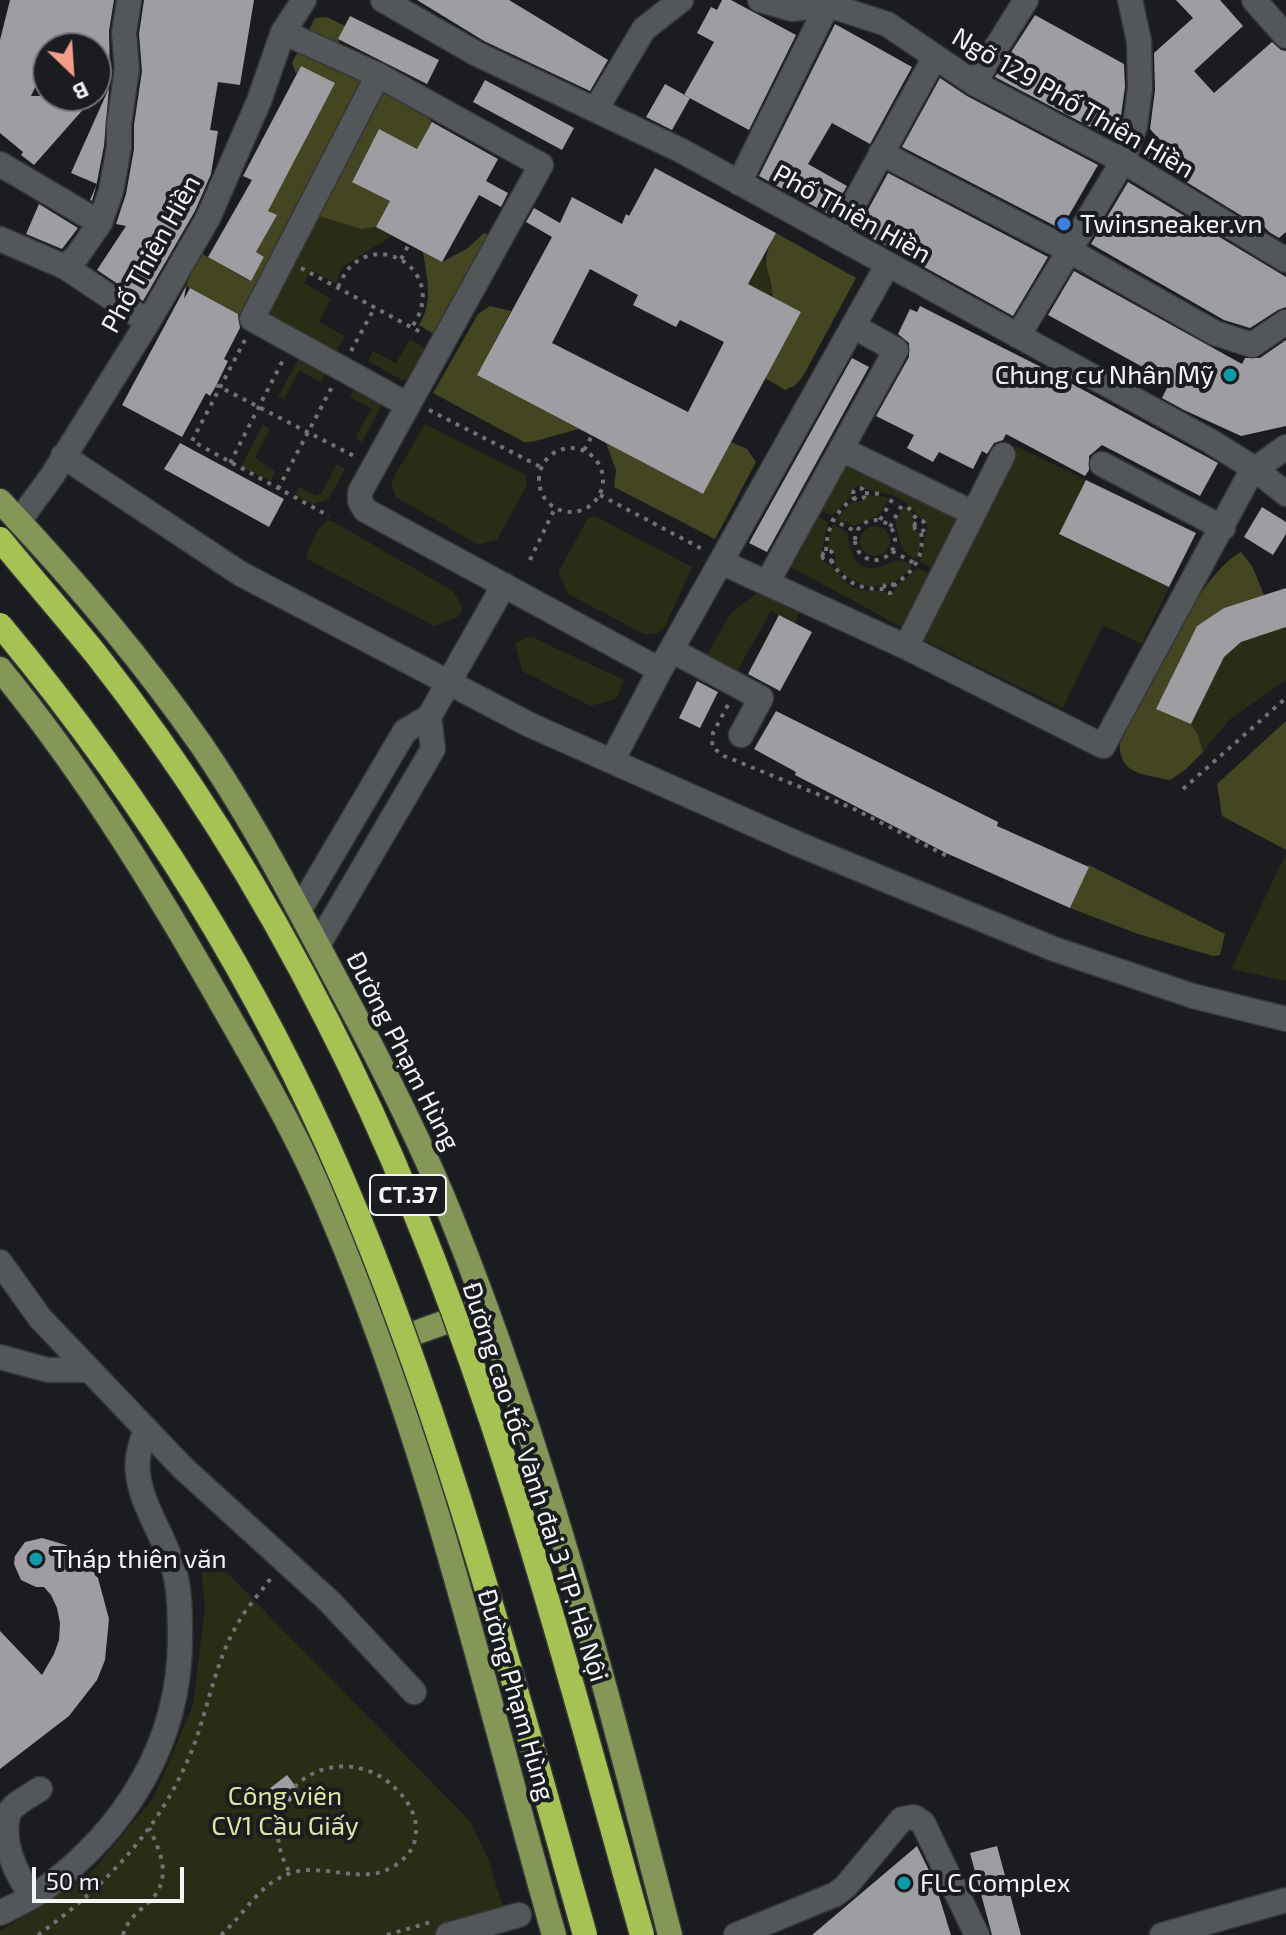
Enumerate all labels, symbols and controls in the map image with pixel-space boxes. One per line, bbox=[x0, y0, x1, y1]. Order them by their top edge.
street label: Ngõ 129 Phố Thiên Hiền bbox=[946, 21, 1200, 185]
north arrow bbox=[32, 32, 112, 112]
text: B bbox=[69, 77, 93, 107]
street label: Phố Thiên Hiền bbox=[768, 158, 936, 270]
street label: Phố Thiên Hiền bbox=[95, 170, 207, 338]
place label: Twinsneaker.vn bbox=[1080, 208, 1263, 240]
marker: Twinsneaker.vn bbox=[1055, 215, 1073, 233]
place label: Chung cư Nhân Mỹ bbox=[995, 359, 1214, 391]
marker: Chung cư Nhân Mỹ bbox=[1221, 366, 1239, 384]
street label: Đường Phạm Hùng bbox=[340, 947, 466, 1155]
road number: CT.37 bbox=[370, 1175, 446, 1215]
street label: Đường cao tốc Vành đai 3 TP. Hà Nội bbox=[456, 1278, 614, 1686]
place label: Tháp thiên văn bbox=[52, 1543, 227, 1575]
marker: Tháp thiên văn bbox=[27, 1550, 45, 1568]
street label: Đường Phạm Hùng bbox=[471, 1586, 561, 1804]
park label: Công viên CV1 Cầu Giấy bbox=[211, 1780, 359, 1842]
scale bar bbox=[36, 1851, 188, 1901]
text: 50 m bbox=[46, 1866, 100, 1895]
place label: FLC Complex bbox=[920, 1867, 1070, 1899]
marker: FLC Complex bbox=[895, 1874, 913, 1892]

